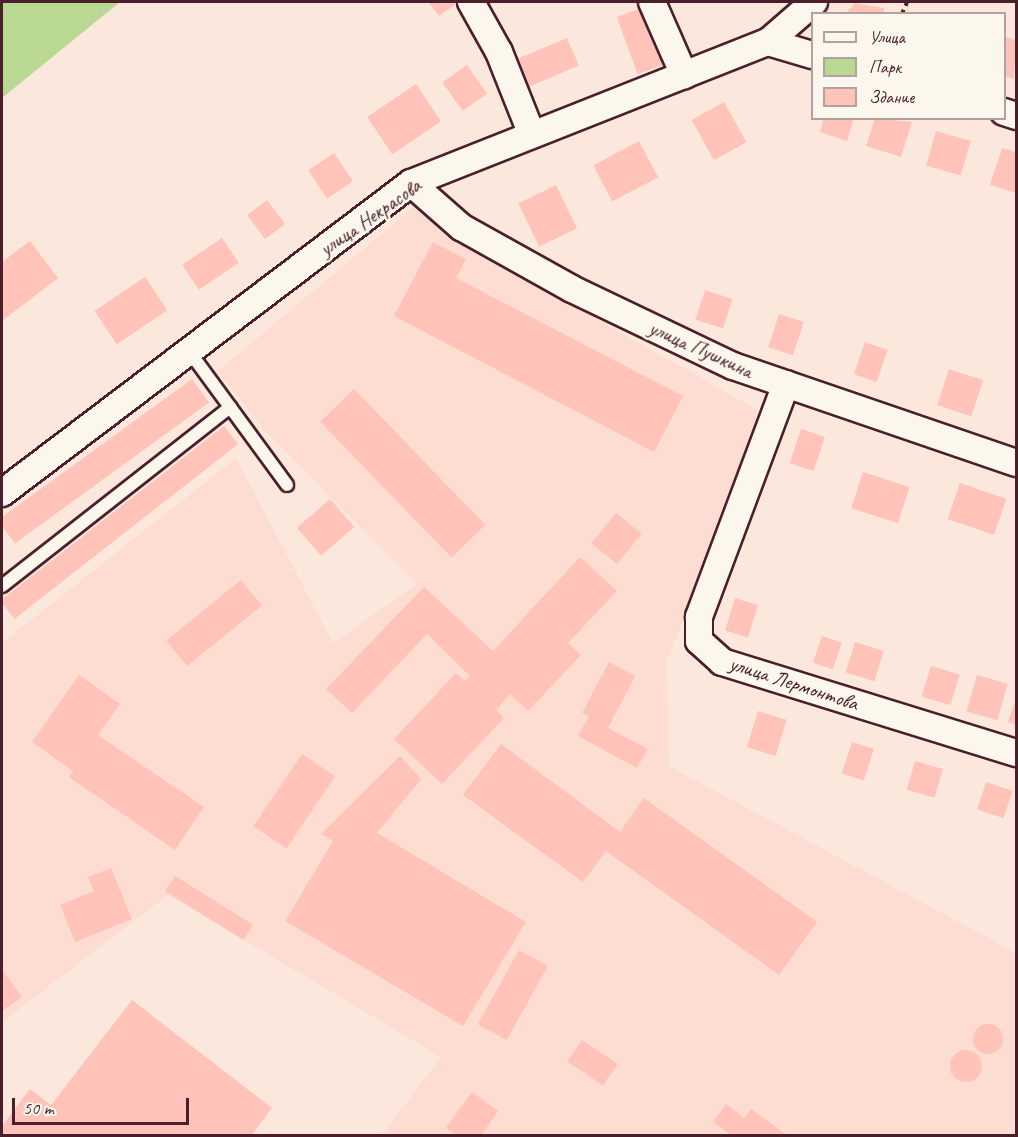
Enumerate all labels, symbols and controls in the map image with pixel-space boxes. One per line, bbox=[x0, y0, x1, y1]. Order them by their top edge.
legend bbox=[811, 12, 1006, 120]
text: Улица bbox=[869, 26, 905, 48]
text: Парк bbox=[869, 56, 901, 78]
text: Здание bbox=[869, 86, 914, 108]
street label: улица Некрасова bbox=[314, 173, 426, 261]
street label: улица Пушкина bbox=[645, 315, 757, 383]
street label: улица Лермонтова bbox=[726, 650, 862, 716]
scale bar bbox=[15, 1086, 192, 1124]
text: 50 m bbox=[23, 1097, 54, 1119]

